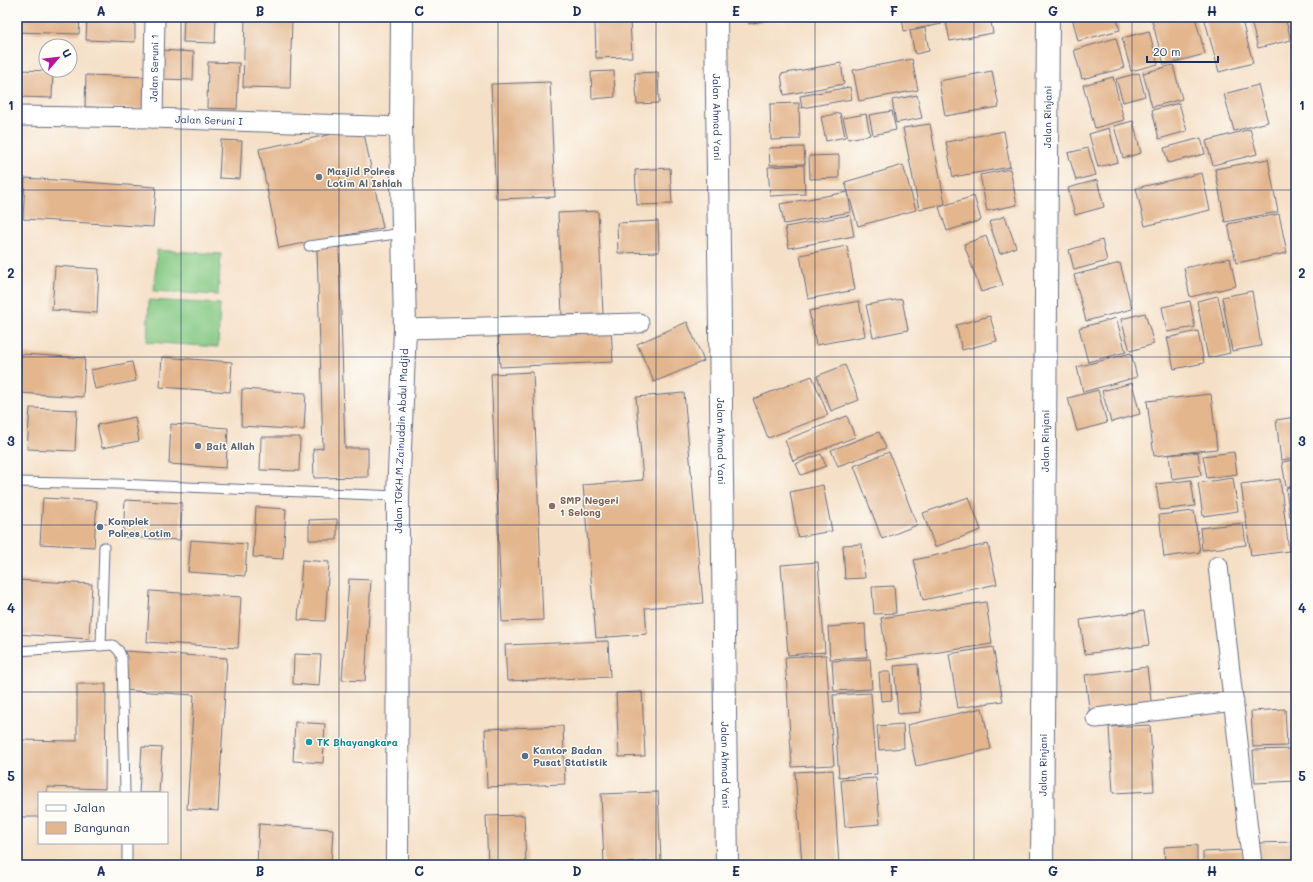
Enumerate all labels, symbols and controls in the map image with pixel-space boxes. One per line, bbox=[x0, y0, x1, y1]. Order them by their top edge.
text: A bbox=[96, 2, 106, 19]
text: B bbox=[256, 2, 265, 19]
text: C bbox=[414, 2, 424, 19]
text: D bbox=[572, 2, 582, 19]
text: E bbox=[732, 2, 740, 19]
text: F bbox=[890, 2, 898, 19]
text: G bbox=[1048, 2, 1058, 19]
text: H bbox=[1207, 2, 1217, 19]
street label: Jalan Seruni 1 bbox=[146, 34, 162, 102]
north arrow bbox=[38, 38, 78, 78]
scale bar bbox=[1147, 38, 1218, 64]
text: 20 m bbox=[1153, 43, 1181, 59]
text: U bbox=[59, 46, 76, 60]
street label: Jalan Ahmad Yani bbox=[710, 73, 725, 161]
street label: Jalan Rinjani bbox=[1040, 86, 1055, 148]
text: 1 bbox=[8, 96, 14, 113]
text: 1 bbox=[1299, 96, 1305, 113]
street label: Jalan Seruni I bbox=[175, 112, 244, 128]
place label: Masjid Polres Lotim Al Ishlah bbox=[327, 164, 402, 190]
marker: Masjid Polres Lotim Al Ishlah bbox=[314, 172, 324, 182]
text: 2 bbox=[7, 264, 15, 281]
text: 2 bbox=[1298, 264, 1306, 281]
street label: Jalan TGKH.M.Zainuddin Abdul Madjid bbox=[391, 348, 411, 534]
street label: Jalan Ahmad Yani bbox=[714, 397, 729, 485]
street label: Jalan Rinjani bbox=[1038, 410, 1052, 472]
text: 3 bbox=[7, 432, 15, 449]
text: 3 bbox=[1298, 432, 1306, 449]
place label: Bait Allah bbox=[206, 439, 255, 453]
marker: Bait Allah bbox=[193, 441, 203, 451]
place label: SMP Negeri 1 Selong bbox=[560, 493, 619, 519]
marker: SMP Negeri 1 Selong bbox=[547, 501, 557, 511]
place label: Komplek Polres Lotim bbox=[108, 514, 171, 540]
marker: Komplek Polres Lotim bbox=[95, 522, 105, 532]
text: 4 bbox=[7, 599, 15, 616]
text: 4 bbox=[1298, 599, 1306, 616]
street label: Jalan Ahmad Yani bbox=[718, 721, 733, 809]
street label: Jalan Rinjani bbox=[1035, 734, 1050, 796]
place label: TK Bhayangkara bbox=[317, 735, 398, 749]
marker: TK Bhayangkara bbox=[304, 737, 314, 747]
place label: Kantor Badan Pusat Statistik bbox=[533, 743, 608, 769]
marker: Kantor Badan Pusat Statistik bbox=[520, 751, 530, 761]
text: 5 bbox=[7, 767, 15, 784]
text: 5 bbox=[1298, 767, 1306, 784]
legend bbox=[38, 792, 168, 844]
text: Jalan bbox=[74, 799, 105, 815]
text: Bangunan bbox=[74, 819, 130, 835]
text: A bbox=[96, 862, 106, 879]
text: B bbox=[256, 862, 265, 879]
text: C bbox=[414, 862, 424, 879]
text: D bbox=[572, 862, 582, 879]
text: E bbox=[732, 862, 740, 879]
text: F bbox=[890, 862, 898, 879]
text: G bbox=[1048, 862, 1058, 879]
text: H bbox=[1207, 862, 1217, 879]

